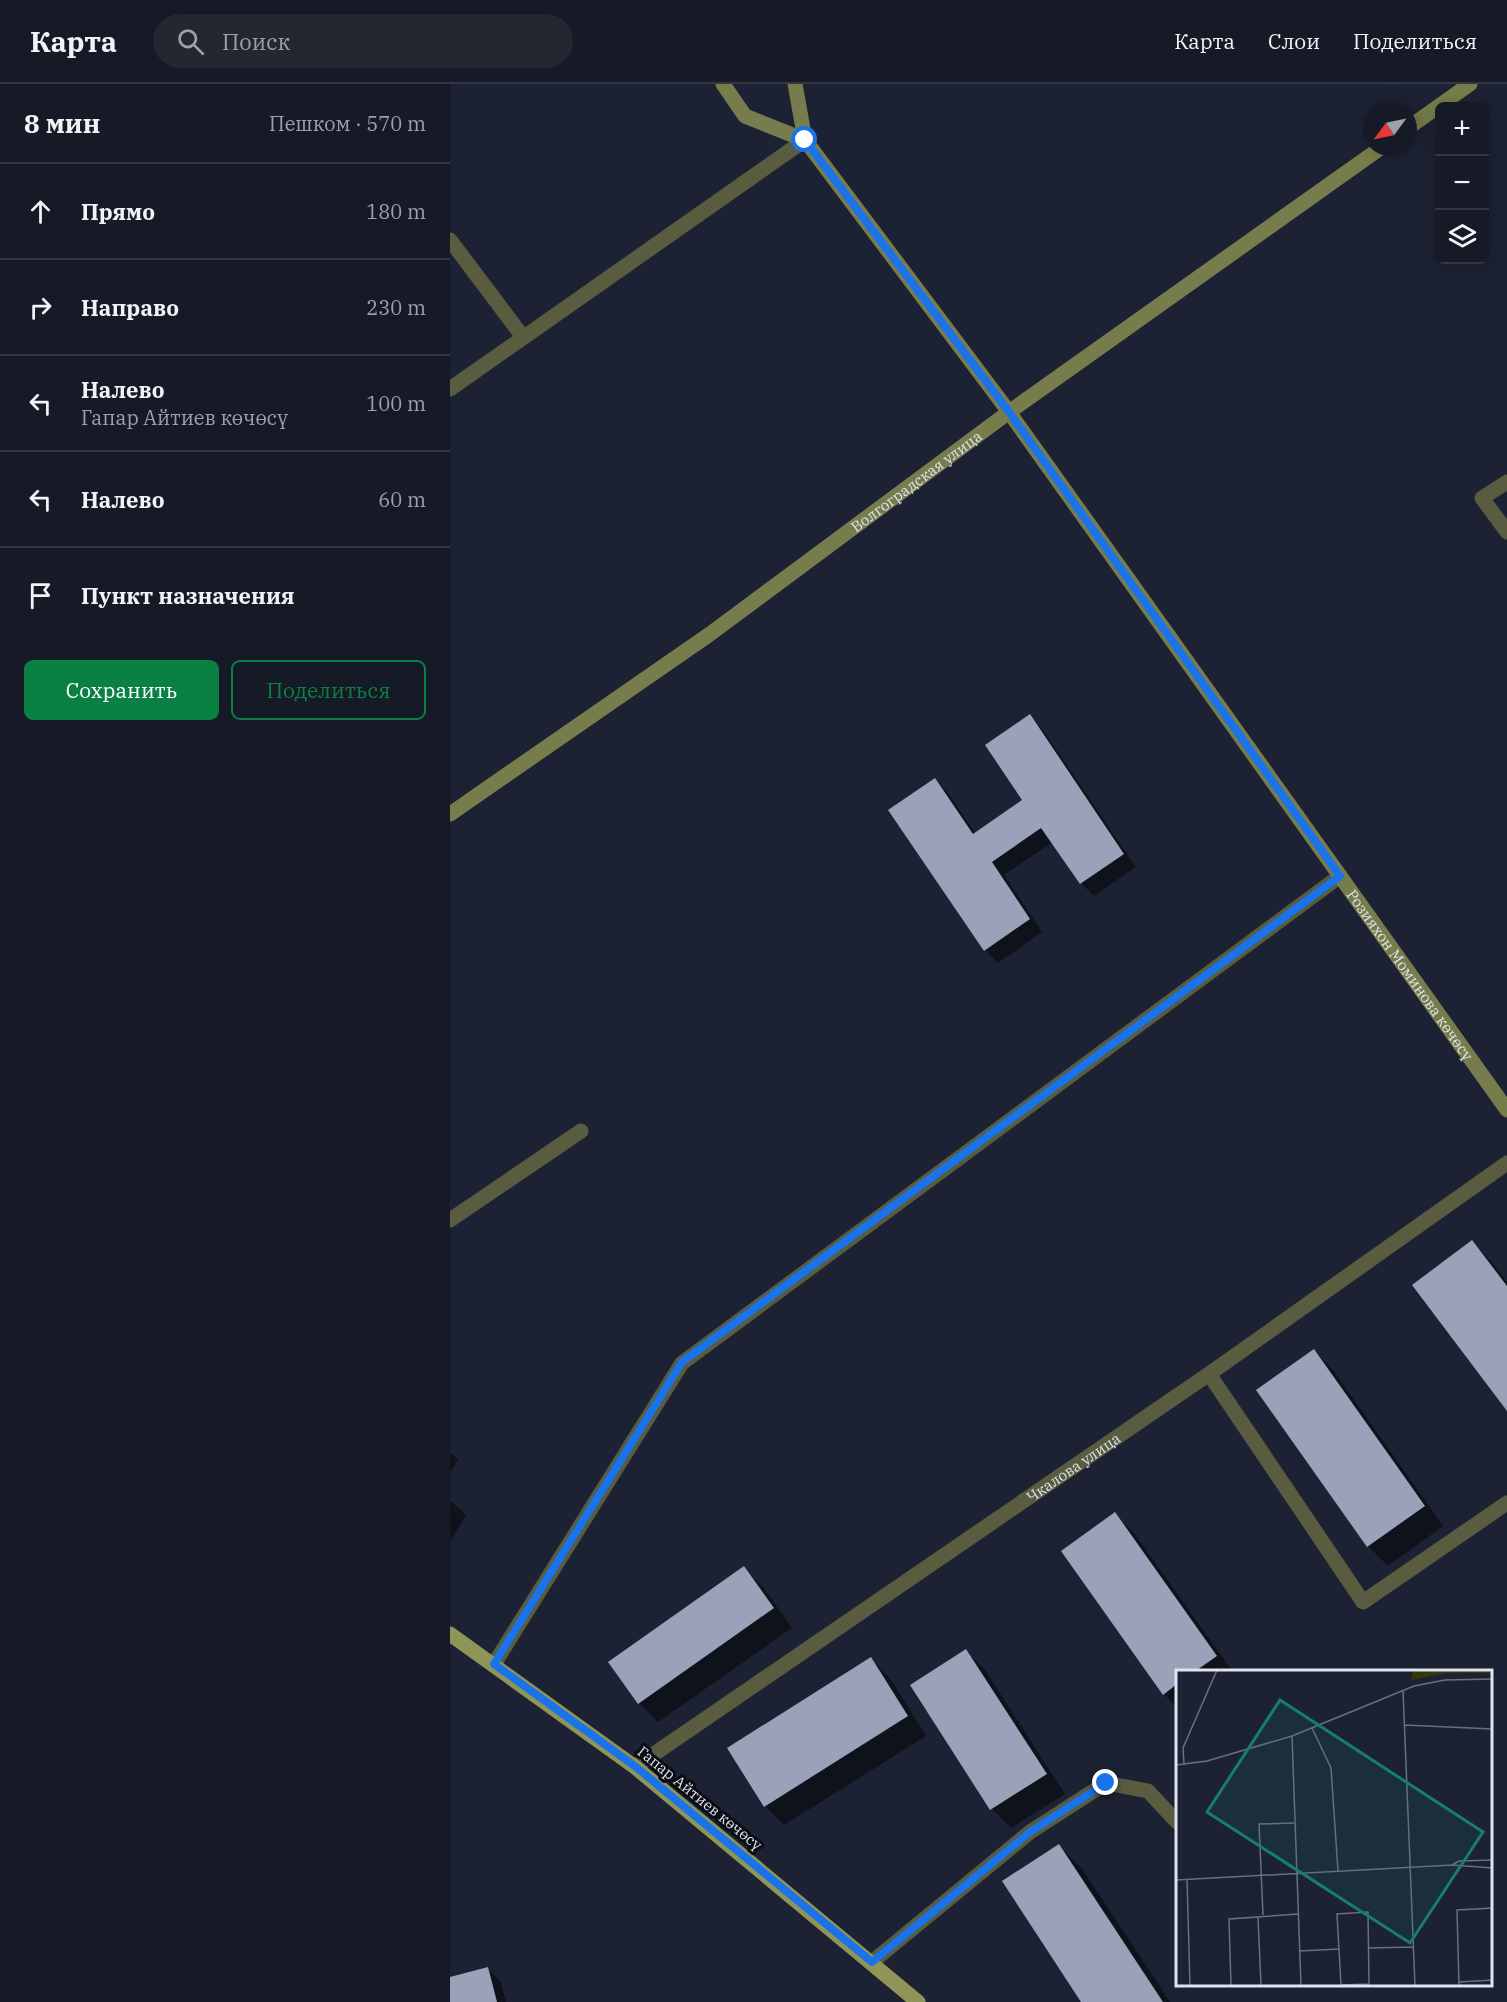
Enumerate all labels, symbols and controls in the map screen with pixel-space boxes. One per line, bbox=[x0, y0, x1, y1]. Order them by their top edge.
search box bbox=[153, 14, 573, 68]
text: Карта bbox=[30, 23, 117, 60]
icon: search bbox=[174, 25, 207, 58]
text: Поиск bbox=[222, 27, 290, 56]
text: Карта bbox=[1174, 27, 1235, 55]
text: Слои bbox=[1268, 27, 1320, 55]
text: Поделиться bbox=[1353, 27, 1477, 55]
north arrow bbox=[1363, 102, 1417, 156]
map controls bbox=[1435, 102, 1489, 264]
button: + bbox=[1435, 102, 1489, 156]
text: 8 мин bbox=[24, 106, 100, 140]
text: Пешком · 570 m bbox=[269, 110, 426, 137]
route start bbox=[791, 126, 817, 152]
button: − bbox=[1435, 156, 1489, 210]
icon: ahead bbox=[24, 195, 57, 228]
text: Прямо bbox=[81, 197, 155, 226]
text: 180 m bbox=[366, 198, 426, 225]
button: layers bbox=[1435, 210, 1489, 264]
icon: right bbox=[24, 291, 57, 324]
text: Направо bbox=[81, 293, 179, 322]
text: 230 m bbox=[366, 294, 426, 321]
text: Налево bbox=[81, 375, 165, 404]
icon: left bbox=[24, 387, 57, 420]
text: 100 m bbox=[366, 390, 426, 417]
text: Гапар Айтиев көчөсү bbox=[81, 404, 288, 431]
street label: Волгоградская улица bbox=[847, 426, 986, 536]
icon: left bbox=[24, 483, 57, 516]
text: Налево bbox=[81, 485, 165, 514]
text: 60 m bbox=[378, 486, 426, 513]
icon: arrive bbox=[24, 579, 57, 612]
text: Пункт назначения bbox=[81, 581, 295, 610]
button: Сохранить bbox=[24, 660, 219, 720]
button: Поделиться bbox=[231, 660, 426, 720]
street label: Розияхон Моминова көчөсү bbox=[1343, 885, 1478, 1064]
street label: Чкалова улица bbox=[1022, 1428, 1124, 1506]
inset map bbox=[1176, 1670, 1492, 1987]
street label: Гапар Айтиев көчөсү bbox=[634, 1742, 766, 1854]
route end bbox=[1092, 1769, 1118, 1795]

